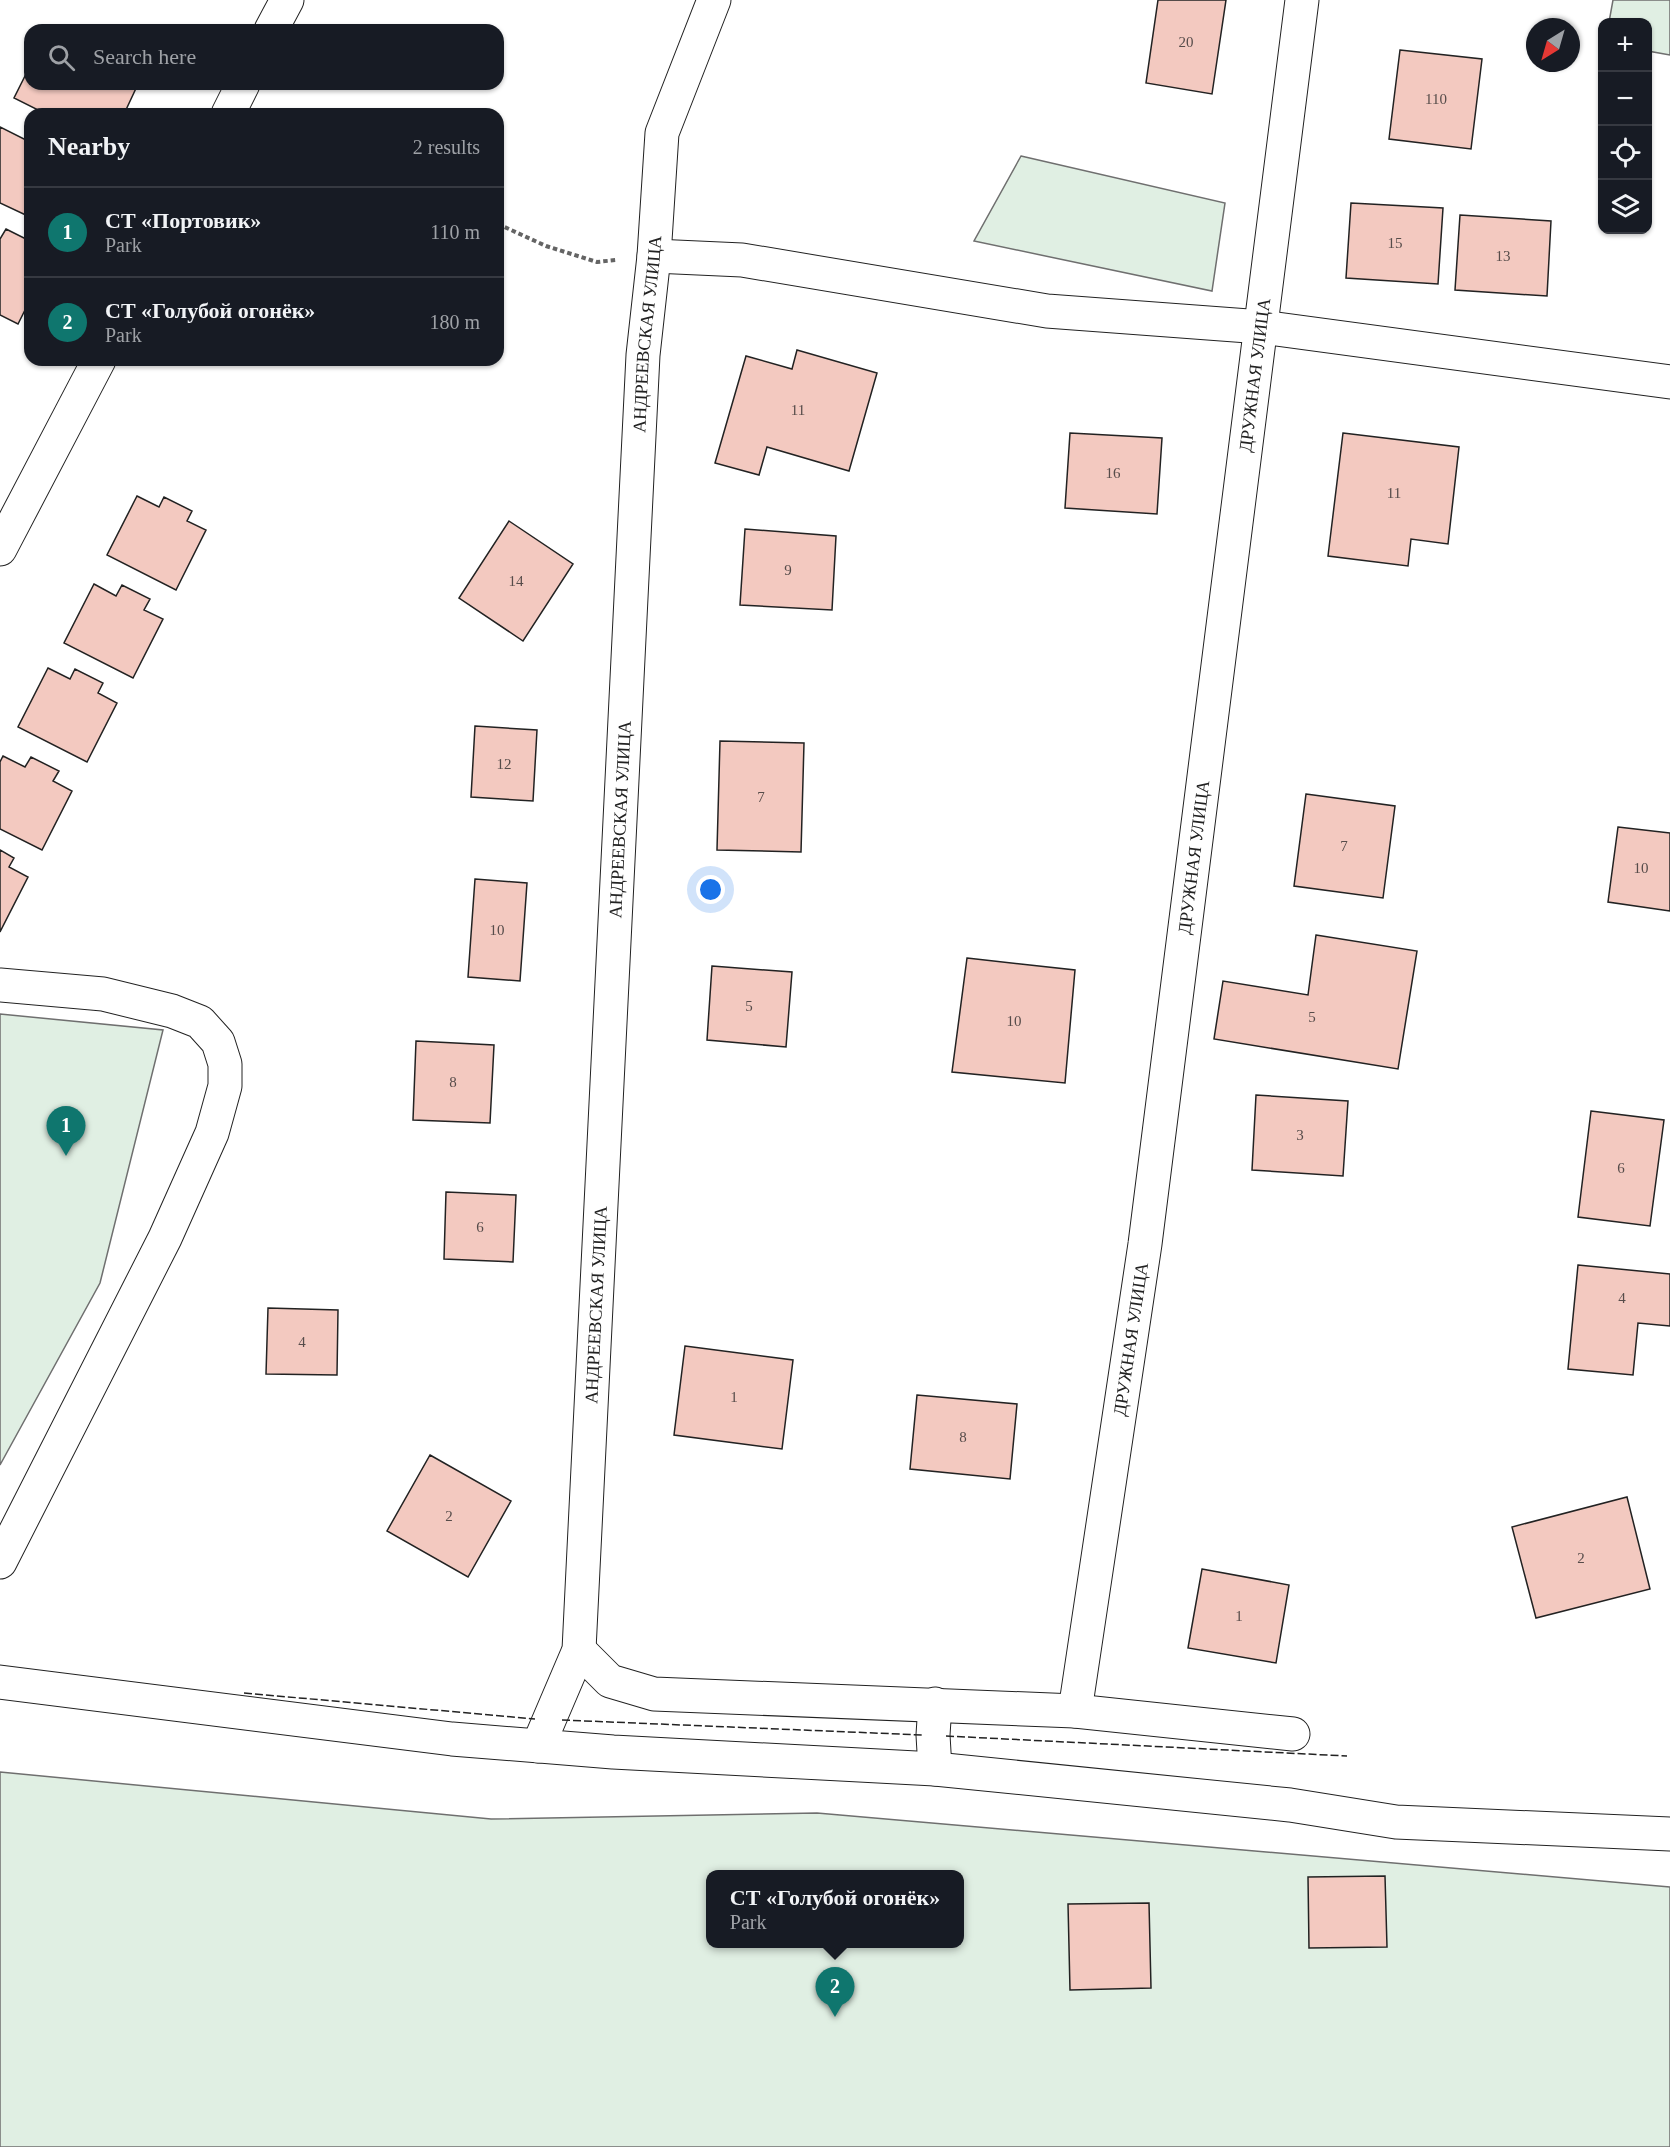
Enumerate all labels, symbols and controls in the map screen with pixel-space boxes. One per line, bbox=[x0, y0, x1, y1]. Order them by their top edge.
north arrow bbox=[1526, 18, 1580, 72]
map controls bbox=[1598, 18, 1652, 234]
button: + bbox=[1598, 18, 1652, 72]
search box bbox=[24, 24, 504, 90]
house number: 20 bbox=[1179, 34, 1194, 50]
icon: search bbox=[45, 41, 78, 74]
text: Search here bbox=[93, 44, 196, 69]
button: − bbox=[1598, 72, 1652, 126]
house number: 110 bbox=[1425, 91, 1447, 107]
button: locate bbox=[1598, 126, 1652, 180]
text: Nearby bbox=[48, 132, 130, 161]
text: 2 results bbox=[413, 136, 480, 158]
button: layers bbox=[1598, 180, 1652, 234]
text: СТ «Портовик» bbox=[105, 208, 261, 233]
text: 1 bbox=[63, 221, 73, 243]
text: 110 m bbox=[430, 221, 480, 243]
text: Park bbox=[105, 234, 142, 256]
street label: АНДРЕЕВСКАЯ УЛИЦА bbox=[629, 235, 665, 433]
house number: 15 bbox=[1388, 235, 1403, 251]
house number: 13 bbox=[1496, 248, 1511, 264]
street label: ДРУЖНАЯ УЛИЦА bbox=[1235, 297, 1274, 453]
text: СТ «Голубой огонёк» bbox=[105, 298, 315, 323]
text: 2 bbox=[63, 311, 73, 333]
text: 180 m bbox=[429, 311, 480, 333]
text: Park bbox=[105, 324, 142, 346]
house number: 11 bbox=[791, 402, 805, 418]
house number: 16 bbox=[1106, 465, 1121, 481]
house number: 11 bbox=[1387, 485, 1401, 501]
house number: 9 bbox=[784, 562, 792, 578]
house number: 14 bbox=[509, 573, 524, 589]
street label: АНДРЕЕВСКАЯ УЛИЦА bbox=[605, 720, 635, 919]
house number: 12 bbox=[497, 756, 512, 772]
street label: ДРУЖНАЯ УЛИЦА bbox=[1174, 779, 1213, 936]
house number: 7 bbox=[757, 789, 765, 805]
house number: 7 bbox=[1340, 838, 1348, 854]
house number: 10 bbox=[1634, 860, 1649, 876]
your location bbox=[696, 875, 725, 904]
house number: 10 bbox=[490, 922, 505, 938]
house number: 5 bbox=[745, 998, 753, 1014]
house number: 5 bbox=[1308, 1009, 1316, 1025]
house number: 10 bbox=[1007, 1013, 1022, 1029]
house number: 8 bbox=[449, 1074, 457, 1090]
pin: 1 bbox=[46, 1106, 86, 1156]
house number: 3 bbox=[1296, 1127, 1304, 1143]
house number: 6 bbox=[1617, 1160, 1625, 1176]
street label: АНДРЕЕВСКАЯ УЛИЦА bbox=[581, 1206, 611, 1404]
house number: 6 bbox=[476, 1219, 484, 1235]
street label: ДРУЖНАЯ УЛИЦА bbox=[1109, 1261, 1152, 1417]
house number: 4 bbox=[1618, 1290, 1626, 1306]
house number: 4 bbox=[298, 1334, 306, 1350]
house number: 1 bbox=[730, 1389, 738, 1405]
house number: 8 bbox=[959, 1429, 967, 1445]
house number: 2 bbox=[445, 1508, 453, 1524]
house number: 2 bbox=[1577, 1550, 1585, 1566]
house number: 1 bbox=[1235, 1608, 1243, 1624]
popup bbox=[706, 1870, 964, 1948]
text: СТ «Голубой огонёк» bbox=[730, 1885, 940, 1910]
text: Park bbox=[730, 1911, 767, 1933]
pin: 2 bbox=[816, 1968, 854, 2017]

